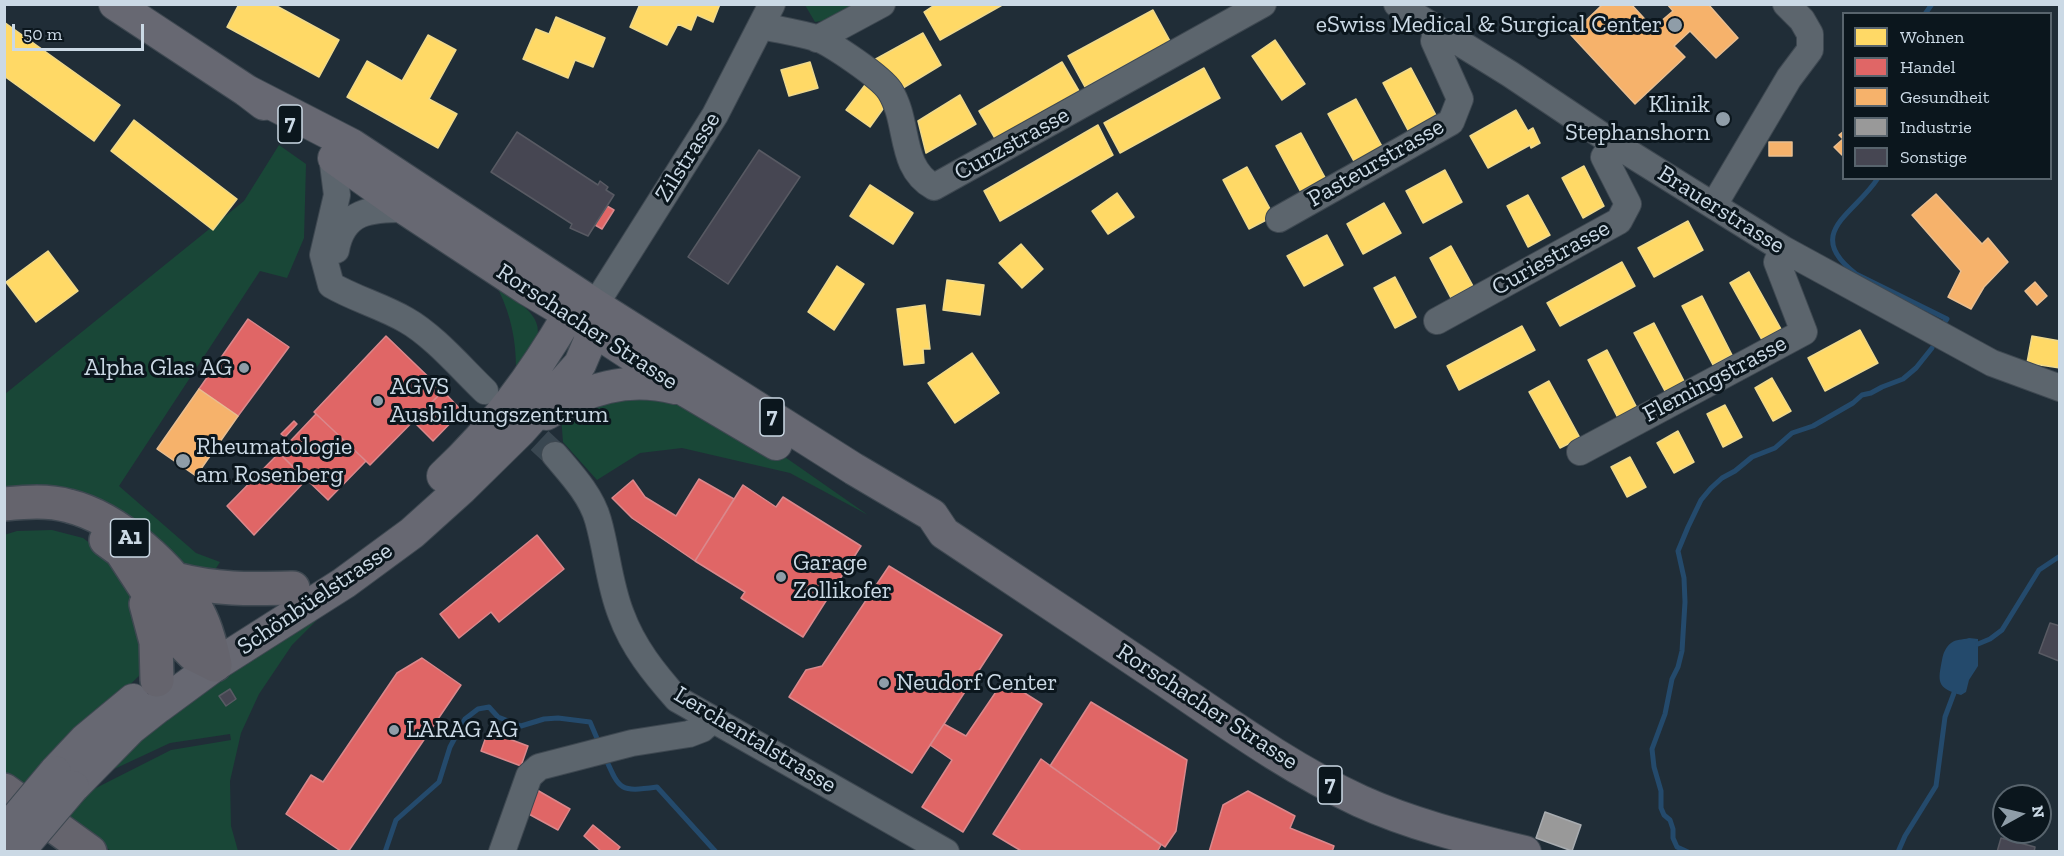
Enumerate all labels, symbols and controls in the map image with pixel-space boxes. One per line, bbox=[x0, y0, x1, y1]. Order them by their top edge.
place label: eSwiss Medical & Surgical Center bbox=[1316, 11, 1662, 39]
scale bar bbox=[15, 12, 147, 50]
legend bbox=[1842, 12, 2052, 180]
marker: eSwiss Medical & Surgical Center bbox=[1666, 16, 1684, 34]
text: 50 m bbox=[23, 23, 62, 45]
text: Wohnen bbox=[1900, 26, 1964, 48]
text: Handel bbox=[1900, 56, 1956, 78]
text: Gesundheit bbox=[1900, 86, 1989, 108]
place label: Klinik Stephanshorn bbox=[1565, 91, 1710, 147]
street label: Cunzstrasse bbox=[949, 101, 1075, 187]
road number: 7 bbox=[278, 105, 302, 143]
street label: Zilstrasse bbox=[649, 107, 727, 207]
marker: Klinik Stephanshorn bbox=[1714, 110, 1732, 128]
street label: Pasteurstrasse bbox=[1303, 112, 1449, 214]
text: Industrie bbox=[1900, 116, 1972, 138]
text: Sonstige bbox=[1900, 146, 1967, 168]
street label: Brauerstrasse bbox=[1652, 160, 1790, 260]
street label: Curiestrasse bbox=[1487, 214, 1615, 302]
street label: Rorschacher Strasse bbox=[491, 258, 683, 396]
street label: Flemingstrasse bbox=[1638, 329, 1792, 429]
place label: Alpha Glas AG bbox=[84, 354, 232, 382]
marker: Alpha Glas AG bbox=[237, 361, 251, 375]
place label: AGVS Ausbildungszentrum bbox=[390, 373, 608, 429]
marker: AGVS Ausbildungszentrum bbox=[371, 394, 385, 408]
road number: 7 bbox=[760, 398, 784, 436]
place label: Rheumatologie am Rosenberg bbox=[196, 433, 352, 489]
marker: Rheumatologie am Rosenberg bbox=[174, 452, 192, 470]
road number: A1 bbox=[110, 519, 150, 557]
street label: Schönbüelstrasse bbox=[232, 537, 398, 661]
place label: Garage Zollikofer bbox=[793, 549, 892, 605]
marker: Garage Zollikofer bbox=[774, 570, 788, 584]
street label: Rorschacher Strasse bbox=[1111, 638, 1303, 776]
place label: Neudorf Center bbox=[896, 669, 1057, 697]
marker: Neudorf Center bbox=[877, 676, 891, 690]
street label: Lerchentalstrasse bbox=[669, 680, 841, 800]
place label: LARAG AG bbox=[406, 716, 518, 744]
marker: LARAG AG bbox=[387, 723, 401, 737]
road number: 7 bbox=[1318, 766, 1342, 804]
north arrow bbox=[1992, 784, 2052, 844]
text: N bbox=[2028, 804, 2049, 819]

